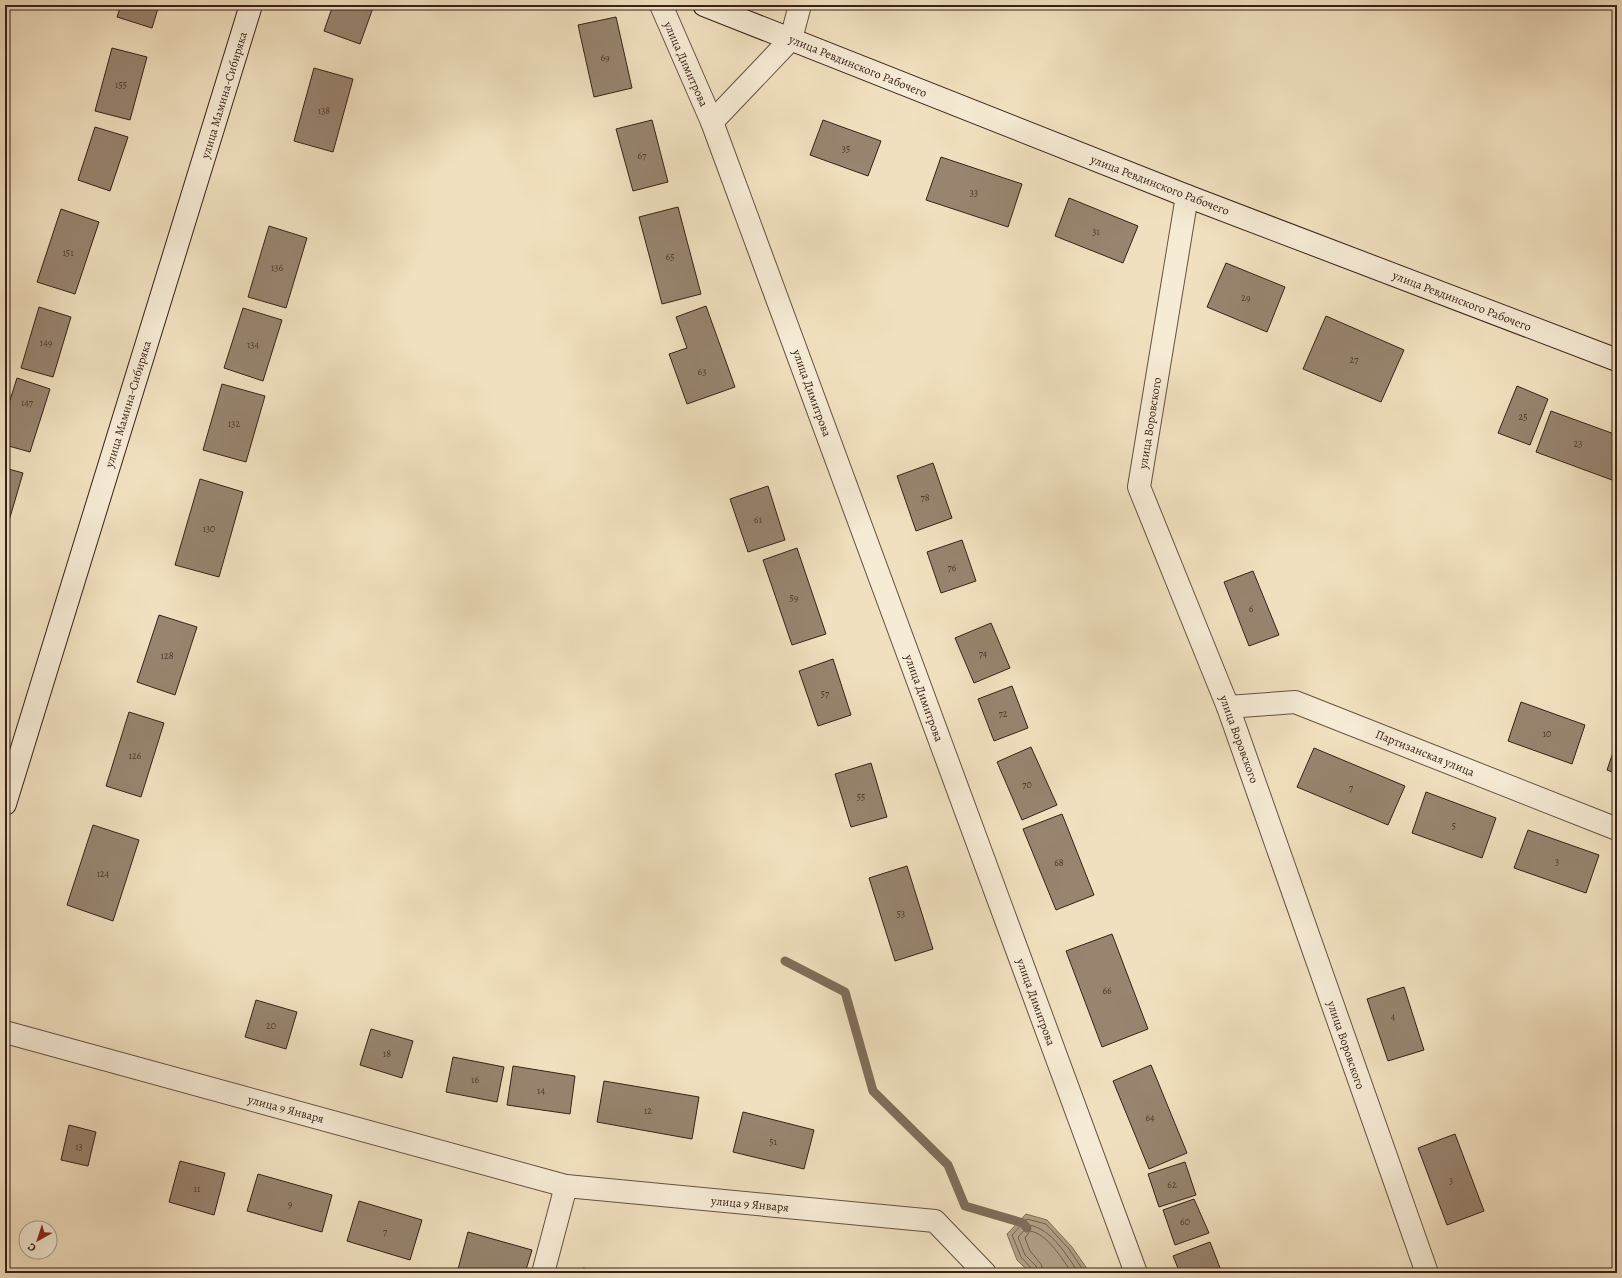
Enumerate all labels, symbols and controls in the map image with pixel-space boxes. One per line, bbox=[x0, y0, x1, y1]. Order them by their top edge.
street label: улица Димитрова bbox=[660, 18, 712, 110]
street label: улица Мамина-Сибиряка bbox=[197, 29, 251, 161]
street label: улица Ревдинского Рабочего bbox=[786, 31, 929, 101]
house number: 69 bbox=[600, 51, 610, 64]
house number: 155 bbox=[115, 78, 127, 91]
house number: 138 bbox=[318, 104, 330, 117]
house number: 35 bbox=[842, 142, 850, 155]
house number: 67 bbox=[638, 149, 647, 162]
street label: улица Ревдинского Рабочего bbox=[1087, 151, 1232, 219]
house number: 33 bbox=[970, 186, 978, 199]
house number: 31 bbox=[1092, 225, 1100, 238]
house number: 151 bbox=[62, 246, 74, 259]
house number: 65 bbox=[666, 250, 674, 263]
house number: 136 bbox=[271, 261, 283, 274]
street label: улица Ревдинского Рабочего bbox=[1389, 267, 1534, 335]
house number: 29 bbox=[1241, 291, 1251, 304]
house number: 149 bbox=[40, 336, 53, 349]
street label: улица Мамина-Сибиряка bbox=[101, 338, 155, 470]
house number: 134 bbox=[247, 338, 260, 351]
street label: улица Димитрова bbox=[788, 346, 835, 439]
house number: 27 bbox=[1350, 353, 1359, 366]
house number: 63 bbox=[698, 365, 706, 378]
street label: улица Воровского bbox=[1135, 376, 1165, 471]
house number: 147 bbox=[21, 396, 34, 409]
house number: 25 bbox=[1518, 410, 1528, 423]
house number: 132 bbox=[228, 417, 240, 430]
house number: 23 bbox=[1574, 437, 1582, 450]
house number: 78 bbox=[920, 491, 930, 504]
house number: 61 bbox=[754, 513, 763, 526]
house number: 130 bbox=[203, 522, 215, 535]
house number: 76 bbox=[948, 561, 957, 574]
house number: 59 bbox=[790, 591, 799, 604]
house number: 6 bbox=[1249, 602, 1254, 615]
house number: 74 bbox=[979, 647, 988, 660]
house number: 128 bbox=[160, 649, 174, 662]
street label: улица Димитрова bbox=[900, 651, 947, 744]
house number: 57 bbox=[821, 687, 830, 700]
street label: улица Воровского bbox=[1215, 692, 1262, 785]
house number: 72 bbox=[999, 707, 1008, 720]
street label: Партизанская улица bbox=[1373, 726, 1477, 780]
house number: 10 bbox=[1543, 727, 1551, 740]
house number: 126 bbox=[129, 749, 142, 762]
house number: 70 bbox=[1022, 778, 1032, 791]
house number: 7 bbox=[1349, 781, 1354, 794]
house number: 55 bbox=[857, 790, 865, 803]
house number: 5 bbox=[1452, 819, 1456, 832]
house number: 3 bbox=[1555, 855, 1559, 868]
house number: 68 bbox=[1054, 856, 1064, 869]
house number: 124 bbox=[97, 867, 110, 880]
house number: 53 bbox=[897, 907, 905, 920]
street label: улица Димитрова bbox=[1012, 955, 1059, 1048]
house number: 66 bbox=[1102, 984, 1112, 997]
street label: улица Воровского bbox=[1323, 998, 1369, 1091]
house number: 4 bbox=[1391, 1010, 1396, 1023]
house number: 20 bbox=[266, 1019, 276, 1032]
house number: 18 bbox=[383, 1047, 391, 1060]
house number: 16 bbox=[471, 1073, 479, 1086]
house number: 14 bbox=[537, 1084, 545, 1097]
street label: улица 9 Января bbox=[245, 1091, 326, 1127]
house number: 12 bbox=[644, 1104, 652, 1117]
house number: 64 bbox=[1145, 1111, 1155, 1124]
house number: 51 bbox=[769, 1135, 777, 1148]
house number: 13 bbox=[75, 1140, 83, 1153]
house number: 3 bbox=[1449, 1174, 1453, 1187]
house number: 62 bbox=[1167, 1178, 1177, 1191]
house number: 11 bbox=[194, 1182, 201, 1195]
street label: улица 9 Января bbox=[709, 1193, 790, 1215]
house number: 9 bbox=[288, 1197, 293, 1210]
house number: 60 bbox=[1180, 1215, 1190, 1228]
north arrow bbox=[18, 1220, 58, 1260]
house number: 7 bbox=[383, 1225, 388, 1238]
text: С bbox=[24, 1239, 39, 1255]

